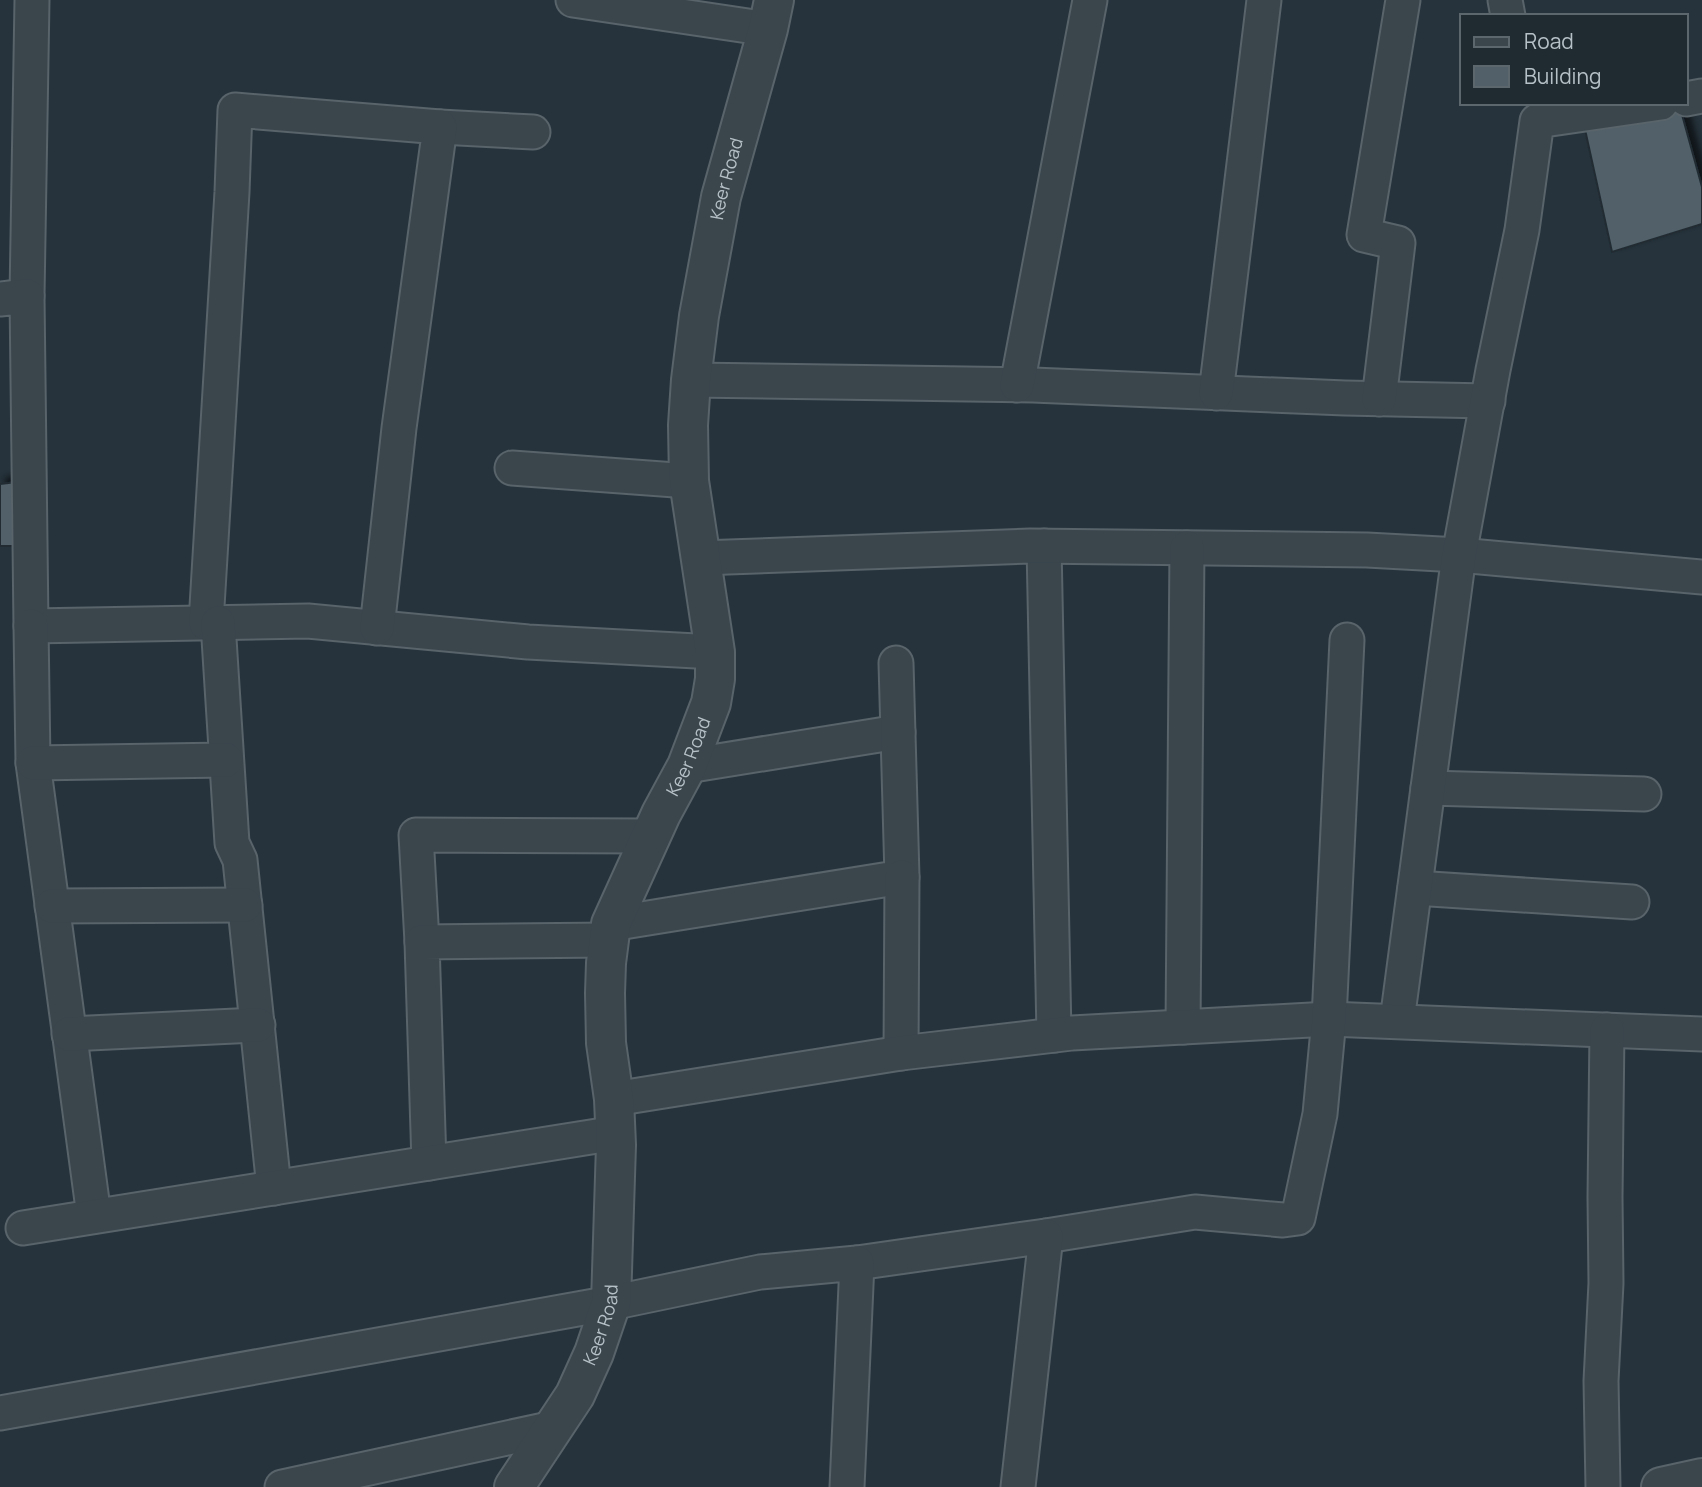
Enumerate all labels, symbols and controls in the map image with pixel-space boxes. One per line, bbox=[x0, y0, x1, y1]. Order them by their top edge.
legend bbox=[1460, 14, 1688, 105]
text: Road bbox=[1524, 27, 1574, 55]
text: Building bbox=[1524, 62, 1601, 90]
street label: Keer Road bbox=[704, 135, 748, 222]
street label: Keer Road bbox=[660, 714, 715, 800]
street label: Keer Road bbox=[577, 1284, 623, 1369]

